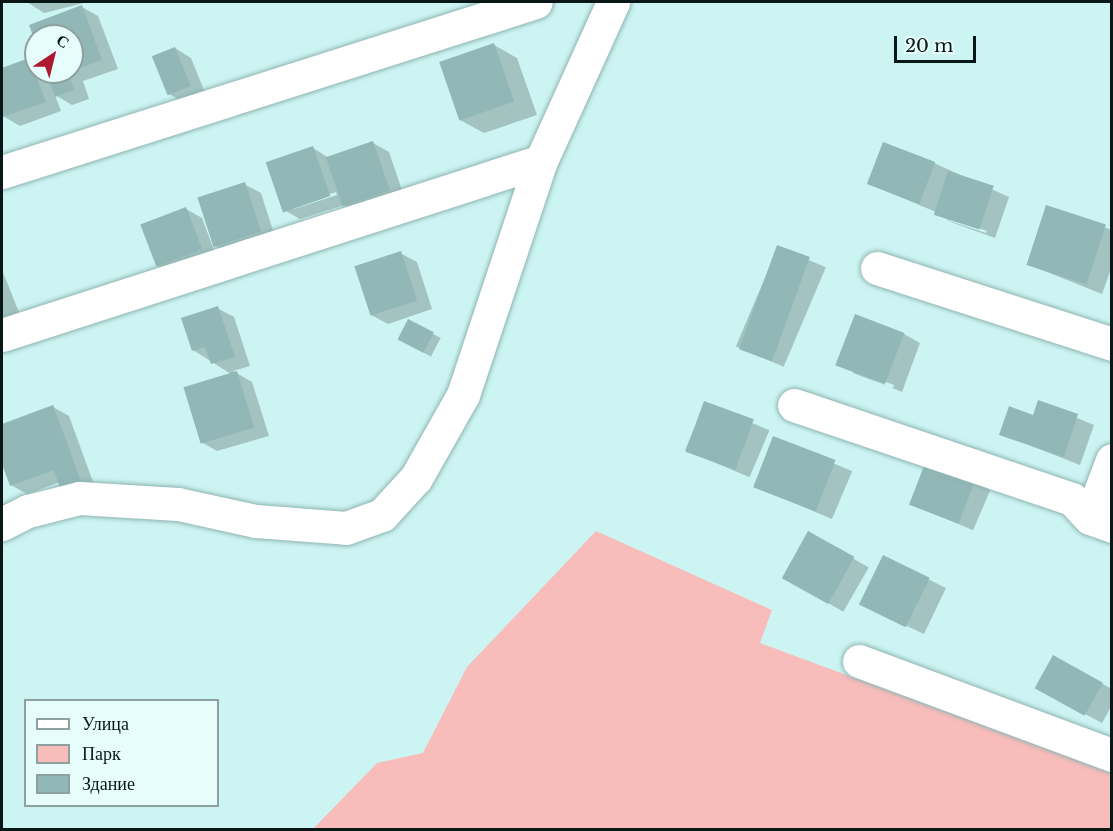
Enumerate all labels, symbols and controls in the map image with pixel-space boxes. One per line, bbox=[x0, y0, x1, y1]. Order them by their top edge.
north arrow bbox=[24, 24, 84, 84]
scale bar bbox=[897, 24, 980, 62]
text: С bbox=[53, 29, 74, 52]
text: 20 m bbox=[905, 35, 953, 57]
legend bbox=[24, 699, 219, 807]
text: Улица bbox=[82, 713, 129, 735]
text: Парк bbox=[82, 743, 121, 765]
text: Здание bbox=[82, 773, 135, 795]

